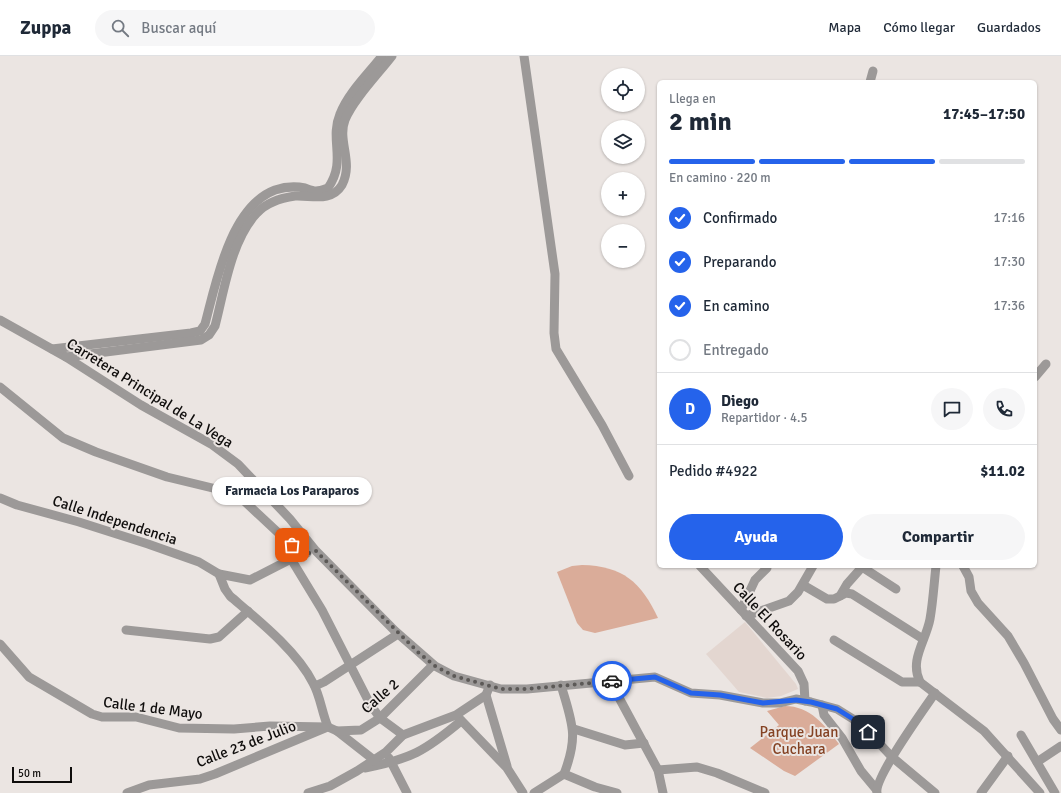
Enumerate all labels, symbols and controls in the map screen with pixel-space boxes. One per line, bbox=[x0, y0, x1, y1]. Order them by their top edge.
search box bbox=[95, 10, 375, 46]
text: Zuppa bbox=[20, 16, 71, 40]
icon: search bbox=[109, 17, 131, 39]
text: Buscar aquí bbox=[141, 19, 216, 37]
text: Mapa bbox=[828, 19, 861, 36]
text: Cómo llegar bbox=[883, 19, 955, 36]
text: Guardados bbox=[977, 19, 1041, 36]
map controls bbox=[601, 68, 645, 268]
button: locate bbox=[601, 68, 645, 112]
text: Llega en bbox=[669, 91, 716, 107]
text: 17:45–17:50 bbox=[943, 105, 1025, 123]
text: 2 min bbox=[669, 106, 732, 138]
button: layers bbox=[601, 120, 645, 164]
text: En camino · 220 m bbox=[669, 170, 771, 186]
button: + bbox=[601, 172, 645, 216]
icon: check bbox=[669, 207, 691, 229]
text: Confirmado bbox=[703, 209, 777, 227]
text: 17:16 bbox=[993, 210, 1025, 226]
button: − bbox=[601, 224, 645, 268]
icon: check bbox=[669, 251, 691, 273]
text: Preparando bbox=[703, 253, 777, 271]
text: 17:30 bbox=[993, 254, 1025, 270]
icon: check bbox=[669, 295, 691, 317]
text: En camino bbox=[703, 297, 770, 315]
text: 17:36 bbox=[993, 298, 1025, 314]
street label: Carretera Principal de La Vega bbox=[63, 334, 237, 452]
text: Entregado bbox=[703, 341, 769, 359]
button: chat bbox=[931, 388, 973, 430]
button: phone bbox=[983, 388, 1025, 430]
text: Diego bbox=[721, 392, 759, 410]
text: D bbox=[685, 400, 695, 418]
text: Repartidor · 4.5 bbox=[721, 410, 807, 426]
text: Pedido #4922 bbox=[669, 462, 758, 480]
text: $11.02 bbox=[980, 462, 1025, 480]
callout: Farmacia Los Paraparos bbox=[212, 477, 372, 505]
text: Farmacia Los Paraparos bbox=[225, 483, 359, 499]
street label: Calle Independencia bbox=[50, 491, 180, 549]
button: Ayuda bbox=[669, 514, 843, 560]
button: Compartir bbox=[851, 514, 1025, 560]
pin bbox=[275, 528, 309, 562]
icon: bag bbox=[281, 534, 303, 556]
street label: Calle El Rosario bbox=[729, 578, 811, 664]
courier bbox=[592, 661, 632, 701]
icon: car bbox=[601, 670, 623, 692]
street label: Calle 2 bbox=[358, 675, 402, 717]
street label: Calle 1 de Mayo bbox=[102, 693, 204, 723]
pin bbox=[851, 715, 885, 749]
street label: Calle 23 de Julio bbox=[194, 717, 299, 771]
icon: home bbox=[857, 721, 879, 743]
park label: Parque Juan Cuchara bbox=[760, 723, 838, 758]
scale bar bbox=[12, 765, 72, 784]
text: 50 m bbox=[18, 767, 41, 780]

